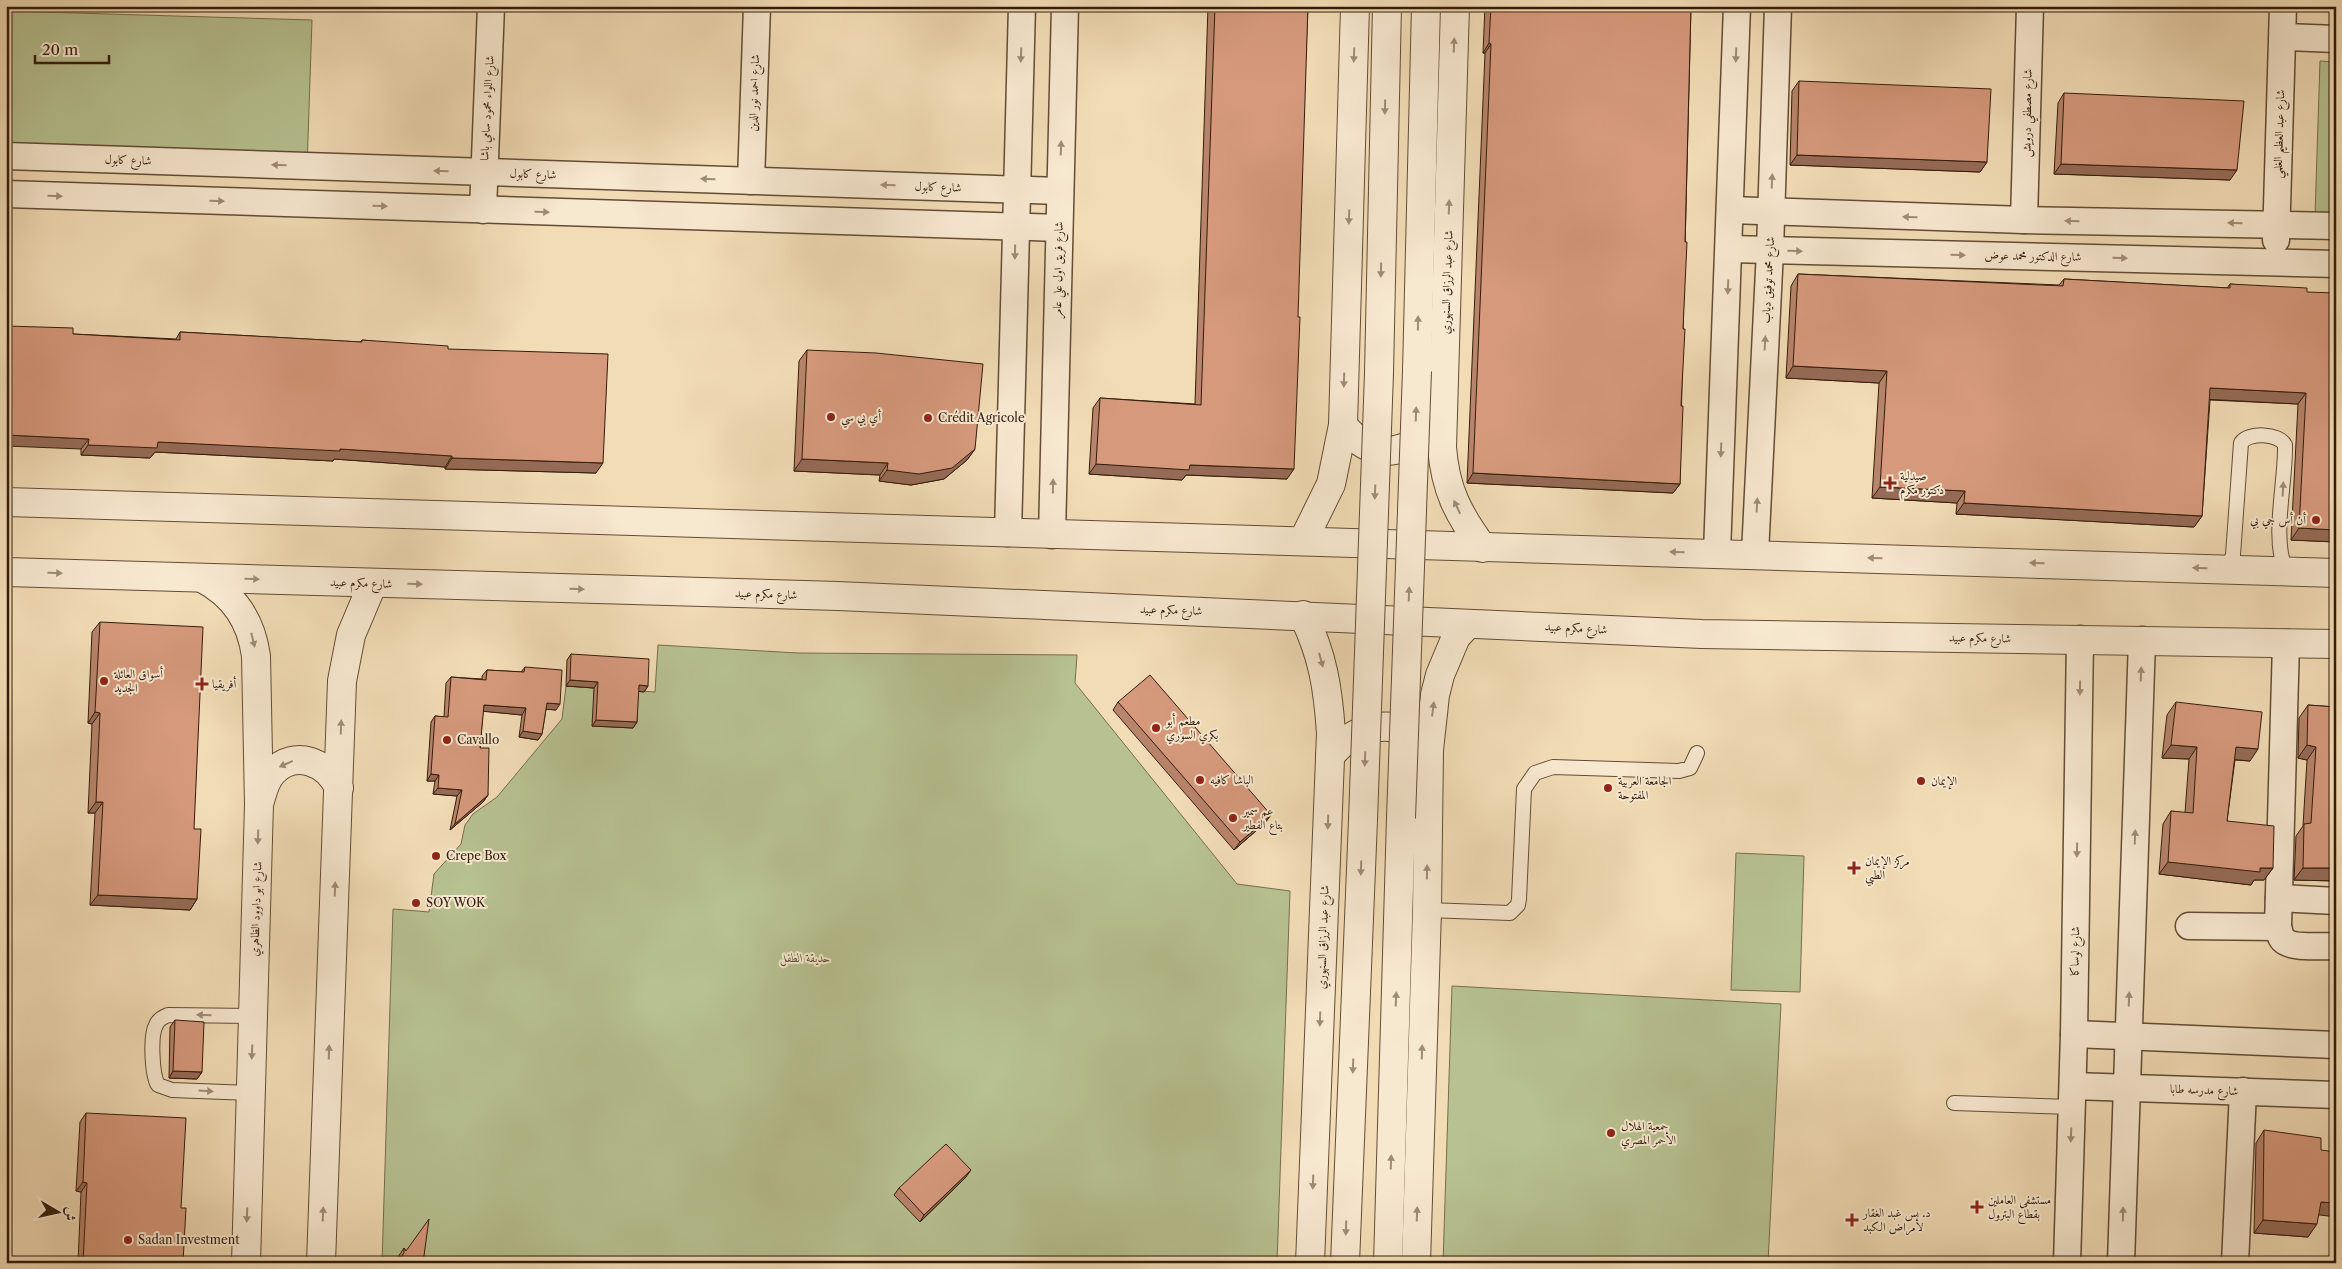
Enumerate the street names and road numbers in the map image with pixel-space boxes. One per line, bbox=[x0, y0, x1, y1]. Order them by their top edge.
street label: شارع احمد نور الدين bbox=[745, 54, 766, 132]
street label: شارع اللواء محمود سامي باشا bbox=[476, 55, 501, 161]
street label: شارع مصطفي درويش bbox=[2018, 69, 2040, 157]
street label: شارع عبد العظيم الغلمي bbox=[2269, 89, 2293, 179]
street label: شارع كابول bbox=[104, 151, 152, 172]
street label: شارع كابول bbox=[509, 165, 557, 186]
street label: شارع كابول bbox=[914, 178, 962, 199]
street label: شارع فريق اول علي عامر bbox=[1049, 221, 1071, 319]
street label: شارع عبد الرزاق السنهوري bbox=[1437, 229, 1460, 334]
street label: شارع محمد توفيق دياب bbox=[1758, 236, 1781, 324]
street label: شارع الدكتور محمد عوض bbox=[1984, 247, 2082, 268]
street label: شارع مكرم عبيد bbox=[329, 574, 393, 595]
street label: شارع مكرم عبيد bbox=[734, 585, 798, 606]
street label: شارع مكرم عبيد bbox=[1139, 601, 1203, 622]
street label: شارع مكرم عبيد bbox=[1544, 618, 1608, 641]
street label: شارع مكرم عبيد bbox=[1949, 629, 2012, 650]
street label: شارع ابو داوود الظاهري bbox=[246, 861, 269, 957]
street label: شارع عبد الرزاق السنهوري bbox=[1313, 884, 1336, 989]
street label: شارع لوساكا bbox=[2067, 926, 2086, 976]
street label: شارع مدرسه طابا bbox=[2169, 1081, 2239, 1102]

